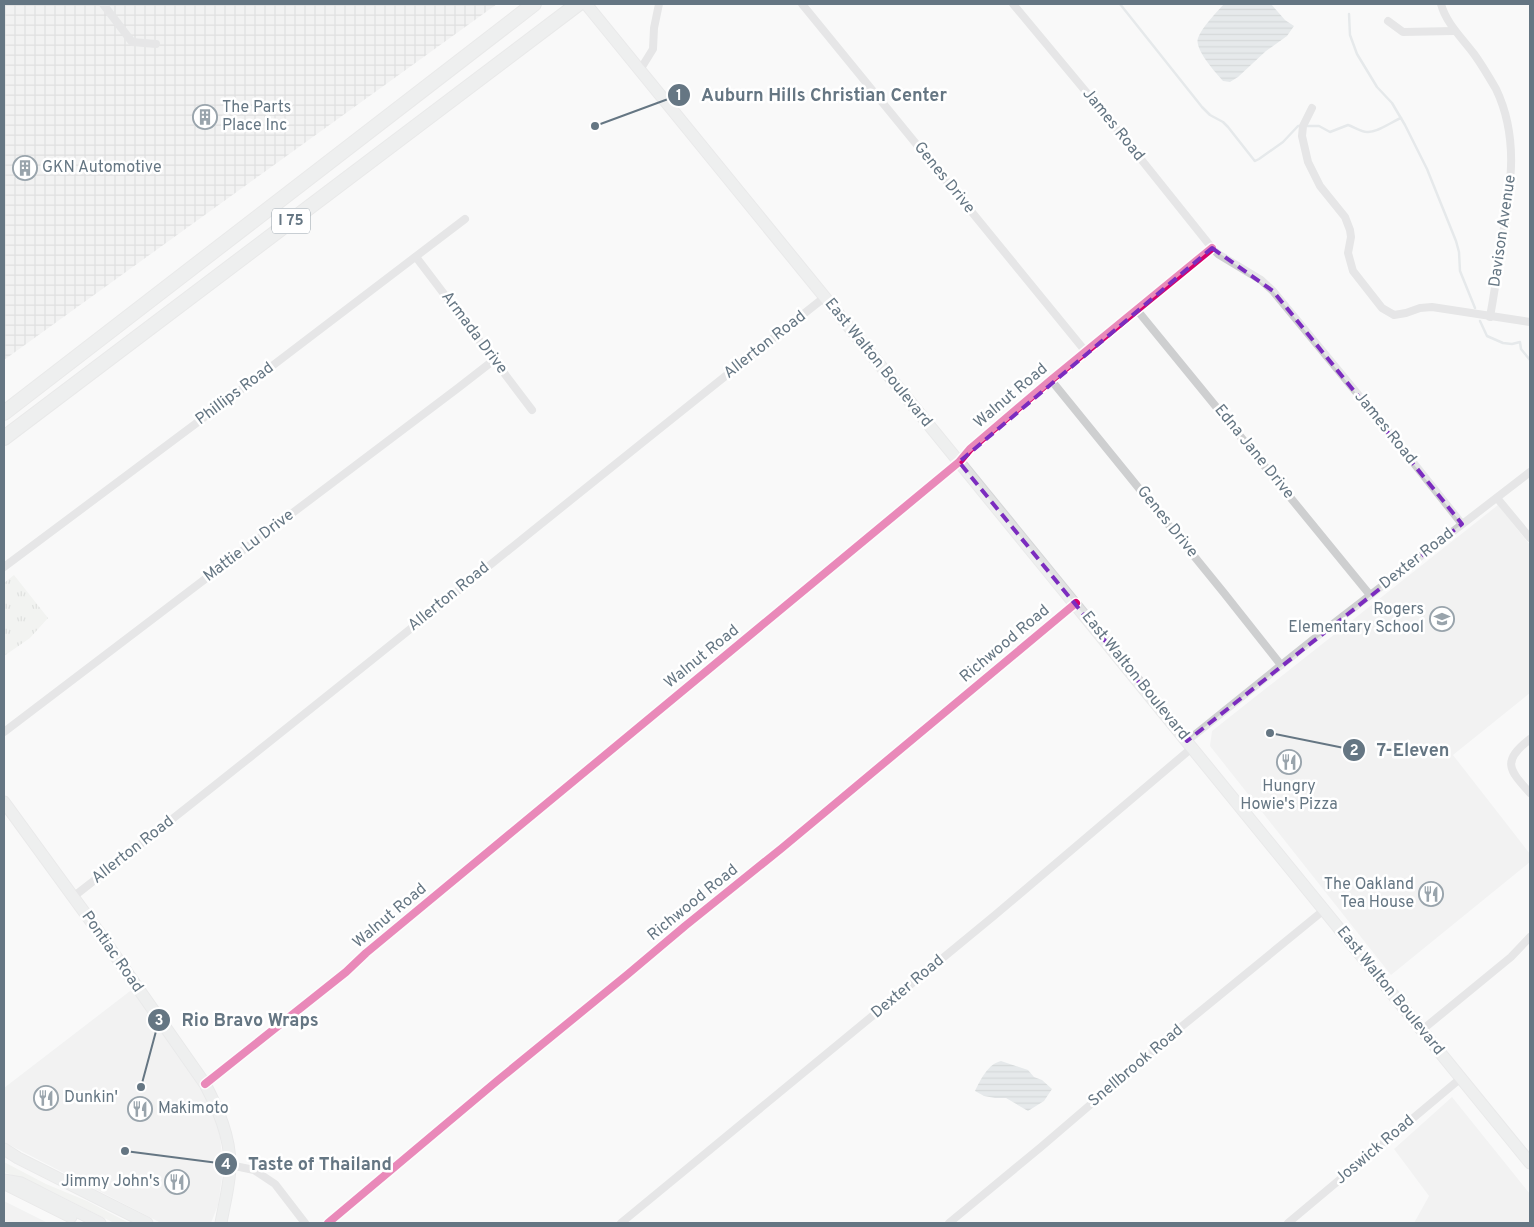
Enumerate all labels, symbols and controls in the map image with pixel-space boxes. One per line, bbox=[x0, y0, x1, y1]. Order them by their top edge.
callout: Auburn Hills Christian Center bbox=[666, 79, 957, 112]
text: Auburn Hills Christian Center bbox=[701, 85, 947, 108]
street label: James Road bbox=[1078, 85, 1148, 165]
text: 1 bbox=[676, 87, 682, 106]
place label: The Parts Place Inc bbox=[222, 98, 291, 136]
building icon: The Parts Place Inc bbox=[192, 104, 218, 130]
street label: Genes Drive bbox=[909, 138, 979, 218]
building icon: GKN Automotive bbox=[12, 155, 38, 181]
place label: GKN Automotive bbox=[42, 158, 162, 178]
street label: Davison Avenue bbox=[1485, 174, 1521, 288]
road number: I 75 bbox=[272, 208, 310, 234]
street label: Armada Drive bbox=[436, 288, 512, 378]
street label: East Walton Boulevard bbox=[820, 294, 936, 432]
street label: Allerton Road bbox=[720, 307, 810, 383]
street label: Phillips Road bbox=[192, 358, 278, 430]
street label: Walnut Road bbox=[970, 359, 1052, 433]
street label: James Road bbox=[1350, 388, 1420, 468]
street label: Edna Jane Drive bbox=[1210, 401, 1298, 503]
street label: Genes Drive bbox=[1132, 482, 1202, 562]
street label: Mattie Lu Drive bbox=[200, 505, 298, 587]
street label: Dexter Road bbox=[1376, 524, 1458, 594]
street label: Allerton Road bbox=[404, 558, 494, 636]
place label: Rogers Elementary School bbox=[1288, 600, 1424, 638]
street label: Richwood Road bbox=[956, 601, 1054, 687]
school or university icon: Rogers Elementary School bbox=[1429, 606, 1455, 632]
street label: East Walton Boulevard bbox=[1077, 607, 1193, 745]
street label: Walnut Road bbox=[661, 621, 743, 693]
callout: 7-Eleven bbox=[1341, 733, 1459, 766]
text: 7-Eleven bbox=[1377, 740, 1449, 763]
text: 2 bbox=[1349, 742, 1359, 761]
restaurant icon: Hungry Howie's Pizza bbox=[1276, 749, 1302, 775]
place label: Hungry Howie's Pizza bbox=[1240, 777, 1338, 815]
street label: Allerton Road bbox=[88, 812, 178, 888]
street label: Richwood Road bbox=[644, 860, 742, 946]
place label: The Oakland Tea House bbox=[1324, 875, 1414, 913]
street label: Walnut Road bbox=[349, 879, 431, 953]
restaurant icon: The Oakland Tea House bbox=[1418, 881, 1444, 907]
street label: Pontiac Road bbox=[77, 907, 147, 997]
street label: East Walton Boulevard bbox=[1332, 922, 1448, 1060]
street label: Dexter Road bbox=[868, 951, 948, 1023]
callout: Rio Bravo Wraps bbox=[147, 1003, 329, 1036]
text: Rio Bravo Wraps bbox=[181, 1010, 319, 1033]
text: 3 bbox=[155, 1012, 164, 1031]
street label: Snellbrook Road bbox=[1084, 1020, 1188, 1112]
restaurant icon: Dunkin' bbox=[33, 1085, 59, 1111]
place label: Dunkin' bbox=[64, 1088, 118, 1108]
restaurant icon: Makimoto bbox=[127, 1096, 153, 1122]
place label: Makimoto bbox=[158, 1099, 229, 1119]
street label: Joswick Road bbox=[1331, 1111, 1419, 1189]
callout: Taste of Thailand bbox=[213, 1147, 402, 1180]
text: Taste of Thailand bbox=[248, 1154, 392, 1177]
text: 4 bbox=[221, 1156, 231, 1175]
restaurant icon: Jimmy John's bbox=[164, 1169, 190, 1195]
place label: Jimmy John's bbox=[61, 1172, 160, 1192]

